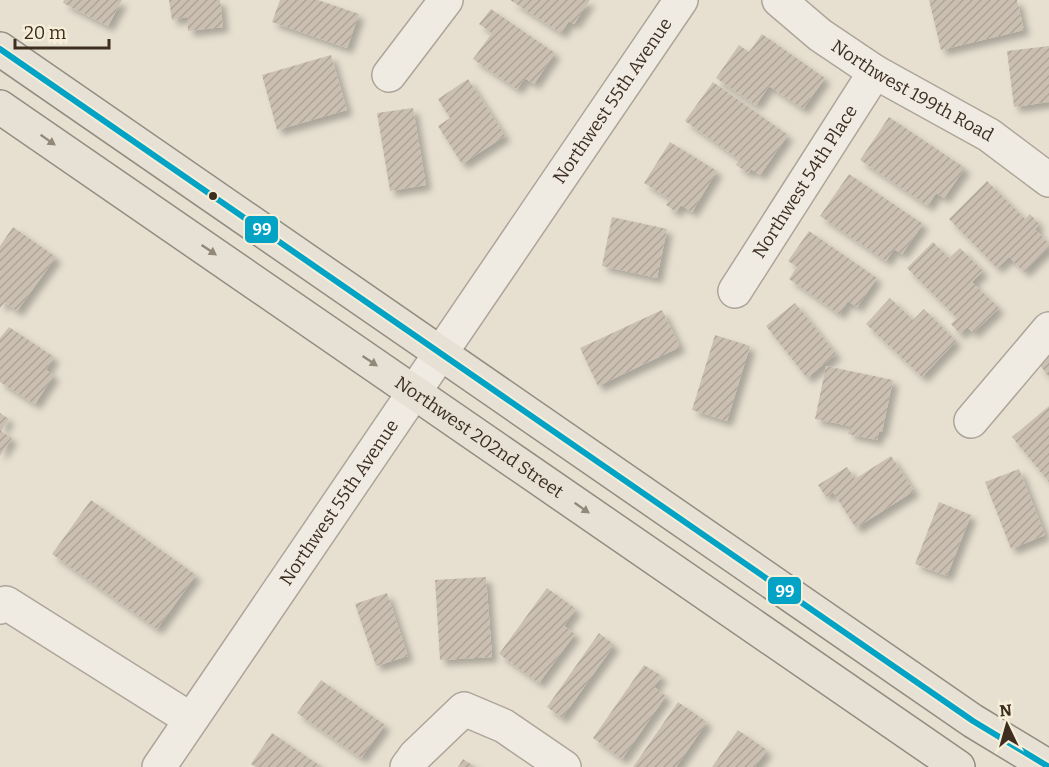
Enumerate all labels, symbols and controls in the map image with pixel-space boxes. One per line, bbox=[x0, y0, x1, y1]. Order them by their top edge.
scale bar bbox=[15, 12, 110, 50]
street label: Northwest 55th Avenue bbox=[548, 14, 677, 188]
text: 20 m bbox=[24, 22, 66, 44]
street label: Northwest 199th Road bbox=[827, 35, 998, 147]
street label: Northwest 54th Place bbox=[748, 101, 862, 262]
one-way arrow bbox=[40, 134, 56, 145]
unlabelled marker bbox=[207, 190, 219, 202]
line badge: 99 bbox=[244, 215, 279, 244]
text: 99 bbox=[253, 220, 271, 239]
one-way arrow bbox=[201, 245, 217, 256]
one-way arrow bbox=[361, 355, 377, 367]
street label: Northwest 202nd Street bbox=[391, 371, 568, 503]
street label: Northwest 55th Avenue bbox=[275, 415, 403, 590]
one-way arrow bbox=[573, 502, 589, 514]
line badge: 99 bbox=[767, 576, 802, 605]
text: 99 bbox=[776, 582, 794, 601]
north arrow bbox=[977, 695, 1037, 755]
text: N bbox=[999, 701, 1013, 721]

